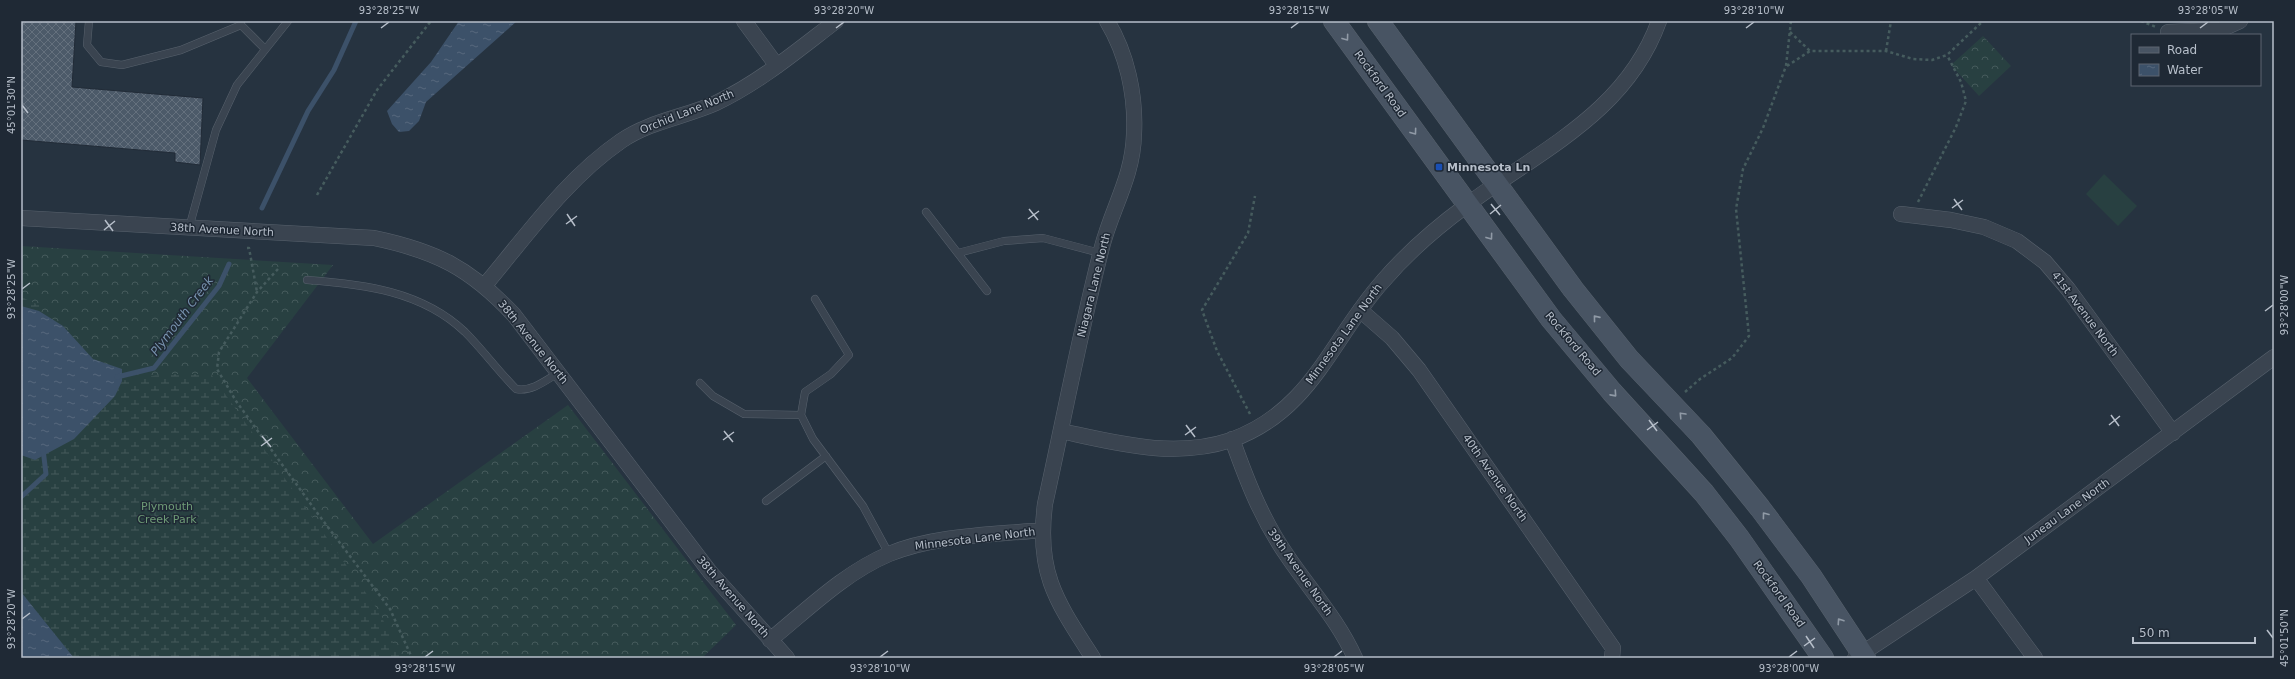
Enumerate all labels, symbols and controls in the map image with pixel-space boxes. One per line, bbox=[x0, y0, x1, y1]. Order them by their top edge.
text: 93°28'25"W bbox=[359, 5, 419, 16]
text: 93°28'20"W bbox=[814, 5, 874, 16]
text: 93°28'15"W bbox=[1269, 5, 1329, 16]
text: 93°28'10"W bbox=[1724, 5, 1784, 16]
text: 93°28'05"W bbox=[2178, 5, 2238, 16]
one-way arrow bbox=[1341, 34, 1349, 41]
legend bbox=[2131, 34, 2261, 86]
text: Road bbox=[2167, 43, 2197, 57]
street label: Rockford Road bbox=[1351, 48, 1409, 120]
text: Water bbox=[2167, 63, 2203, 77]
text: 45°01'30"N bbox=[6, 76, 17, 134]
street label: Orchid Lane North bbox=[638, 87, 736, 137]
one-way arrow bbox=[1409, 128, 1416, 135]
place label: Minnesota Ln bbox=[1447, 161, 1530, 174]
marker: Minnesota Ln bbox=[1434, 162, 1444, 172]
street label: 38th Avenue North bbox=[170, 221, 274, 239]
street label: Niagara Lane North bbox=[1075, 231, 1113, 339]
one-way arrow bbox=[1485, 232, 1492, 239]
text: 93°28'25"W bbox=[6, 259, 17, 319]
street label: 41st Avenue North bbox=[2049, 269, 2121, 359]
water label: Plymouth Creek bbox=[148, 273, 217, 358]
text: 93°28'00"W bbox=[2279, 275, 2290, 335]
street label: Minnesota Lane North bbox=[1303, 281, 1385, 387]
street label: 38th Avenue North bbox=[495, 298, 571, 386]
street label: Rockford Road bbox=[1543, 309, 1603, 379]
one-way arrow bbox=[1593, 315, 1600, 322]
one-way arrow bbox=[1609, 389, 1616, 396]
one-way arrow bbox=[1679, 412, 1687, 420]
street label: 40th Avenue North bbox=[1460, 432, 1530, 524]
street label: Juneau Lane North bbox=[2021, 476, 2112, 547]
park label: Plymouth Creek Park bbox=[137, 500, 197, 526]
one-way arrow bbox=[1763, 512, 1770, 519]
street label: Minnesota Lane North bbox=[914, 525, 1036, 553]
street label: 39th Avenue North bbox=[1265, 526, 1335, 618]
street label: 38th Avenue North bbox=[694, 554, 772, 640]
street label: Rockford Road bbox=[1750, 558, 1808, 630]
text: 93°28'20"W bbox=[6, 589, 17, 649]
text: 45°01'50"N bbox=[2279, 609, 2290, 667]
one-way arrow bbox=[1837, 618, 1845, 625]
scale bar bbox=[2133, 619, 2255, 645]
text: 50 m bbox=[2139, 626, 2170, 640]
text: 93°28'15"W bbox=[395, 663, 455, 674]
text: 93°28'10"W bbox=[850, 663, 910, 674]
text: 93°28'05"W bbox=[1304, 663, 1364, 674]
text: 93°28'00"W bbox=[1759, 663, 1819, 674]

